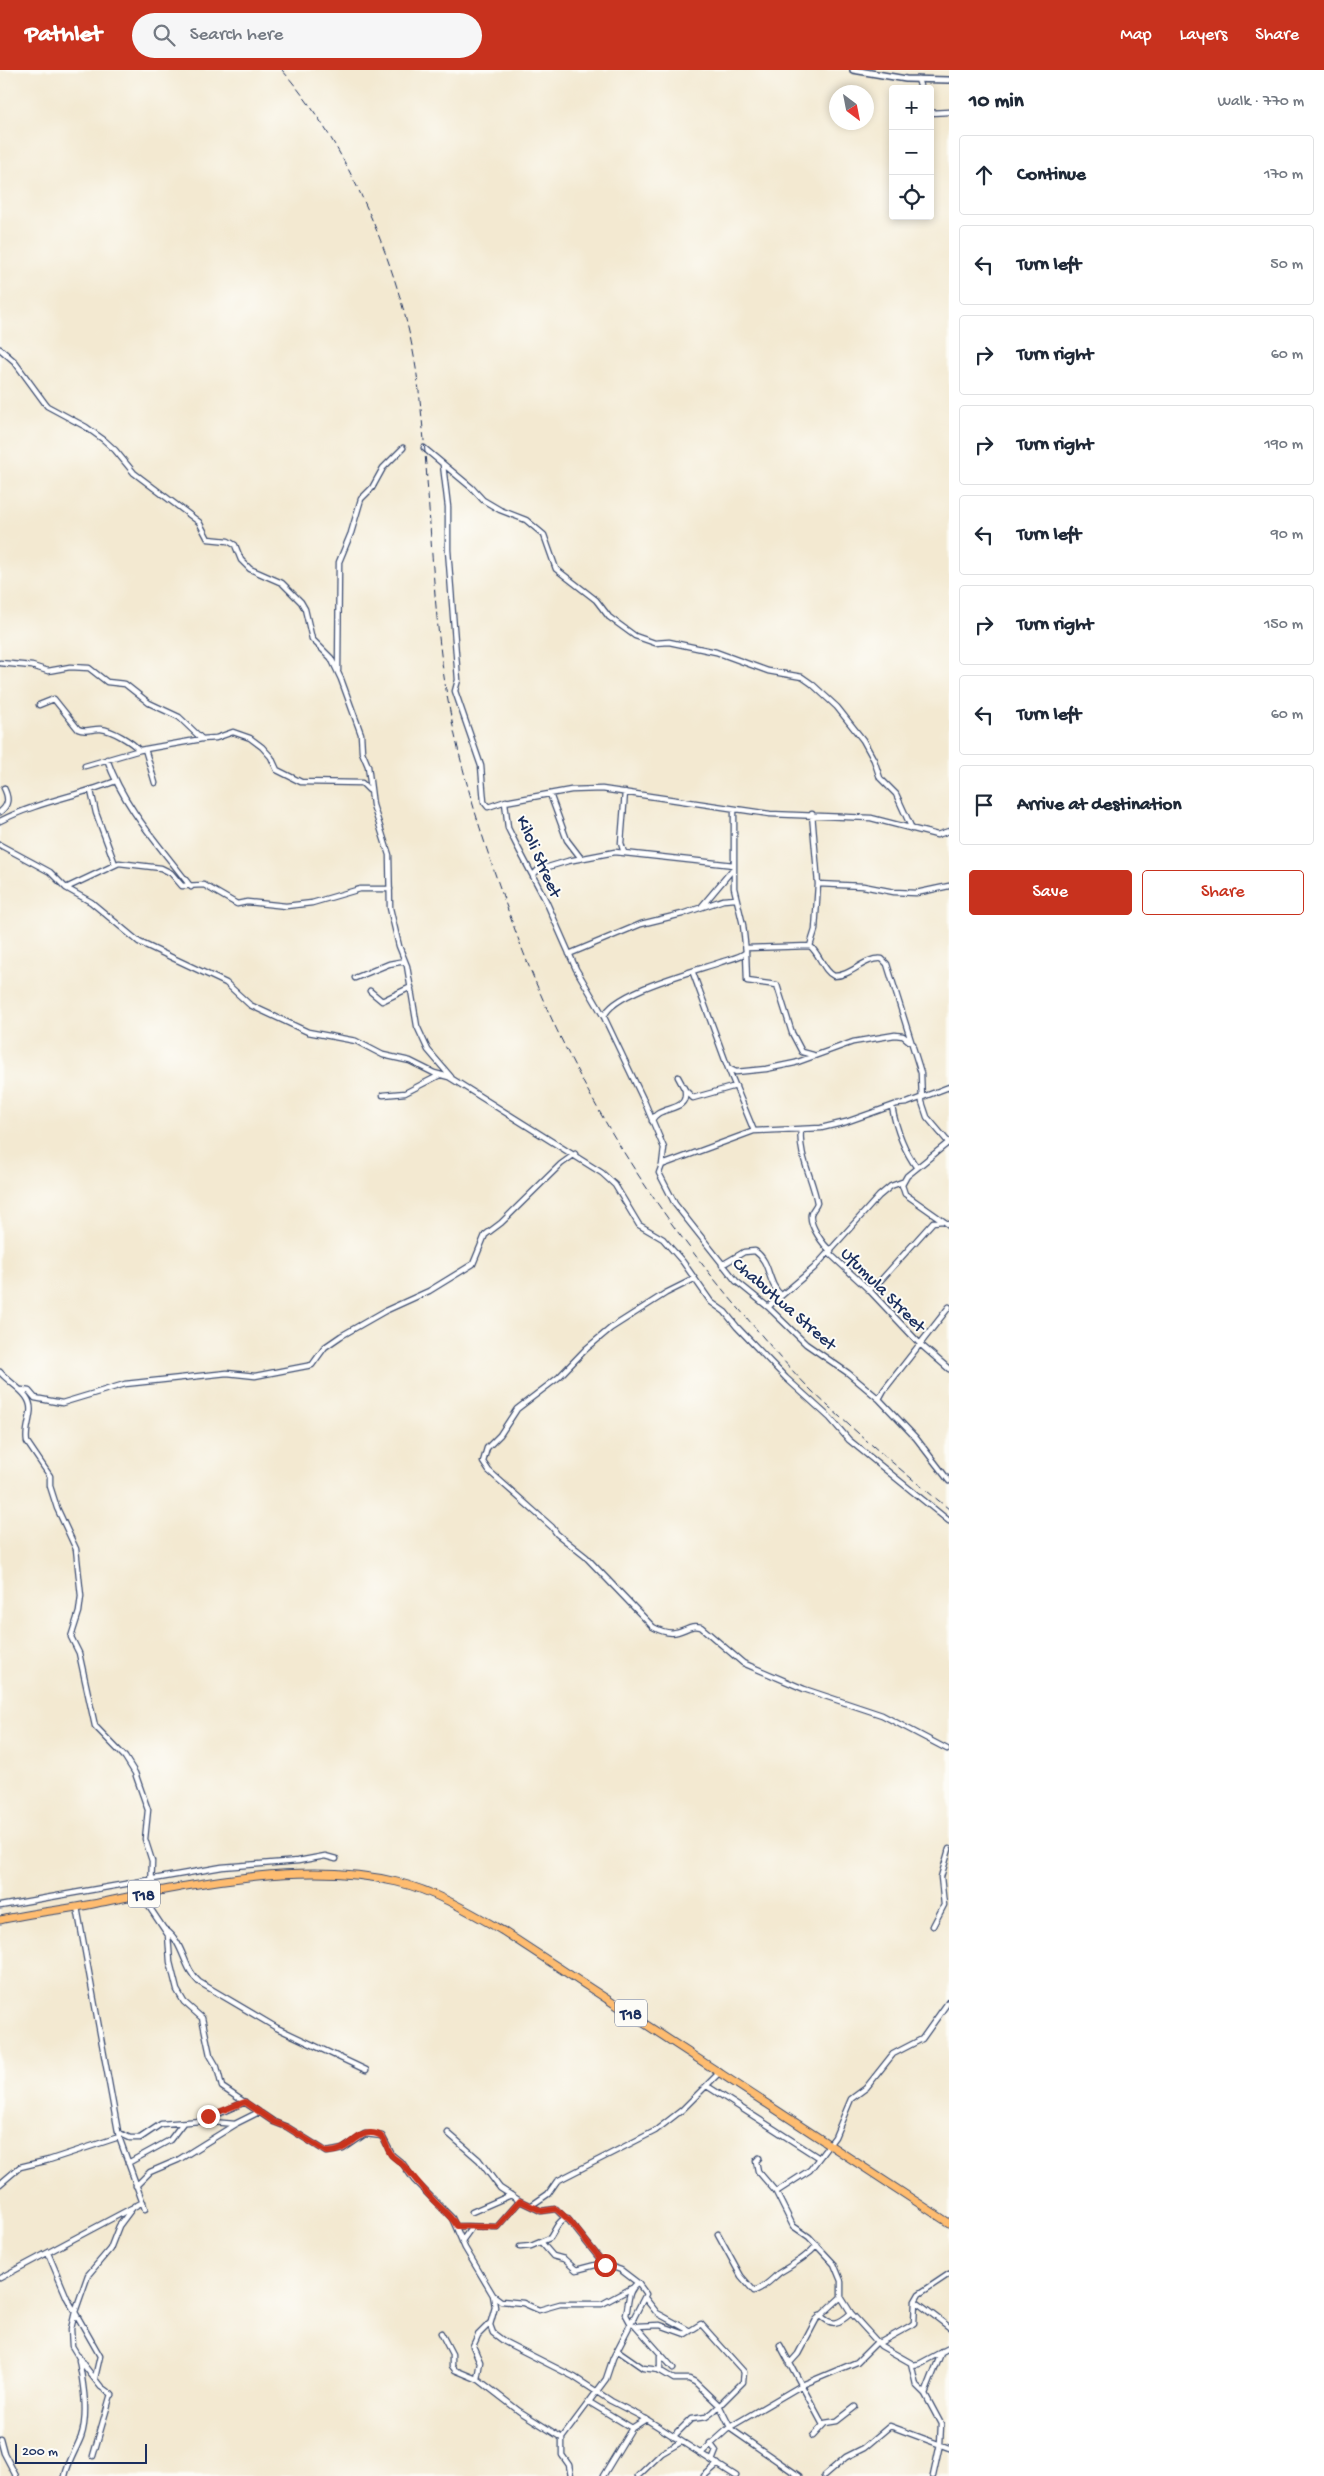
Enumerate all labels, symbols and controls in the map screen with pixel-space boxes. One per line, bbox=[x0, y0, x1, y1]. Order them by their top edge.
search box bbox=[132, 13, 482, 58]
text: Pathlet bbox=[25, 21, 102, 50]
icon: search bbox=[150, 21, 178, 49]
text: Search here bbox=[190, 24, 283, 47]
text: Map bbox=[1120, 25, 1152, 46]
text: Layers bbox=[1180, 25, 1227, 46]
text: Share bbox=[1255, 25, 1299, 46]
north arrow bbox=[829, 85, 874, 130]
map controls bbox=[889, 85, 934, 220]
button: + bbox=[889, 85, 934, 130]
text: 10 min bbox=[969, 90, 1024, 115]
text: Walk · 770 m bbox=[1217, 93, 1304, 112]
button: − bbox=[889, 130, 934, 175]
icon: ahead bbox=[970, 161, 998, 189]
text: Continue bbox=[1017, 164, 1086, 187]
text: 170 m bbox=[1264, 166, 1303, 185]
button: locate bbox=[889, 175, 934, 220]
icon: left bbox=[970, 251, 998, 279]
text: Turn left bbox=[1017, 254, 1081, 277]
text: 50 m bbox=[1270, 256, 1303, 275]
icon: right bbox=[970, 341, 998, 369]
text: Turn right bbox=[1017, 344, 1093, 367]
text: 60 m bbox=[1271, 346, 1303, 365]
icon: right bbox=[970, 431, 998, 459]
text: Turn right bbox=[1017, 434, 1093, 457]
text: 190 m bbox=[1264, 436, 1303, 455]
icon: left bbox=[970, 521, 998, 549]
text: Turn left bbox=[1017, 524, 1081, 547]
text: 90 m bbox=[1271, 526, 1303, 545]
icon: right bbox=[970, 611, 998, 639]
text: Turn right bbox=[1017, 614, 1093, 637]
text: 150 m bbox=[1264, 616, 1303, 635]
icon: left bbox=[970, 701, 998, 729]
text: Turn left bbox=[1017, 704, 1081, 727]
text: 60 m bbox=[1271, 706, 1303, 725]
icon: arrive bbox=[970, 791, 998, 819]
text: Arrive at destination bbox=[1017, 794, 1181, 817]
street label: Kiloli Street bbox=[510, 813, 566, 903]
button: Save bbox=[969, 870, 1132, 915]
button: Share bbox=[1142, 870, 1304, 915]
street label: Ufumula Street bbox=[835, 1244, 930, 1339]
street label: Chabutwa Street bbox=[727, 1254, 841, 1357]
road number: T18 bbox=[128, 1880, 160, 1908]
road number: T18 bbox=[615, 2000, 647, 2026]
route end bbox=[197, 2105, 220, 2128]
route start bbox=[594, 2254, 617, 2277]
scale bar bbox=[15, 2441, 148, 2464]
text: 200 m bbox=[22, 2444, 58, 2461]

